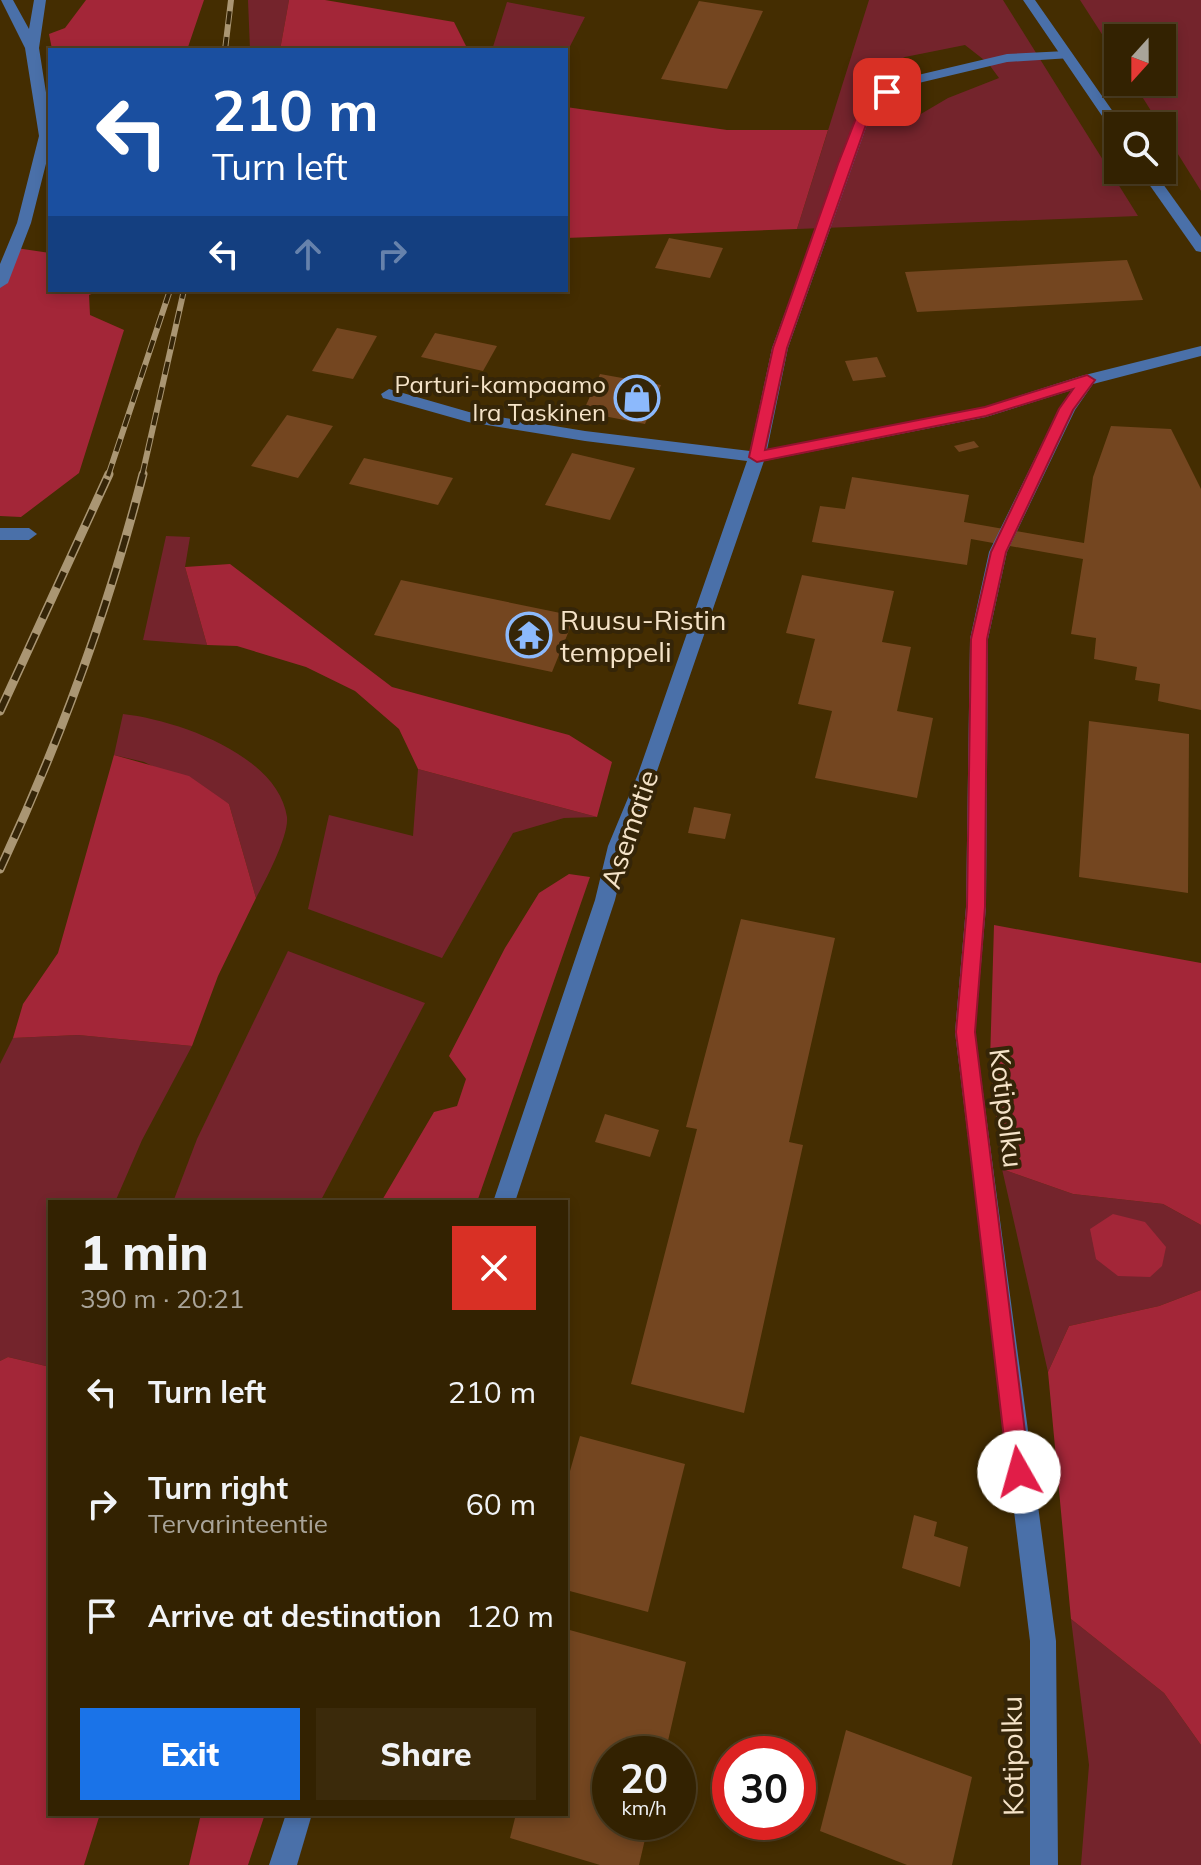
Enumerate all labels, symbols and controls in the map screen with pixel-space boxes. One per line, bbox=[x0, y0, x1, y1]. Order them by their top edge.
north arrow bbox=[1104, 24, 1176, 96]
map controls bbox=[1104, 24, 1176, 184]
pin bbox=[853, 58, 921, 126]
icon: arrive bbox=[865, 70, 909, 114]
text: 210 m bbox=[212, 75, 379, 145]
icon: left bbox=[80, 80, 184, 184]
button: search bbox=[1104, 112, 1176, 184]
text: Turn left bbox=[212, 144, 348, 189]
icon: left bbox=[202, 232, 246, 276]
icon: ahead bbox=[286, 232, 330, 276]
icon: right bbox=[370, 232, 414, 276]
place label: Parturi-kampaamo Ira Taskinen bbox=[395, 369, 606, 427]
shop icon: Parturi-kampaamo Ira Taskinen bbox=[613, 374, 661, 422]
place label: Ruusu-Ristin temppeli bbox=[560, 602, 726, 669]
temple icon: Ruusu-Ristin temppeli bbox=[505, 611, 553, 659]
street label: Asematie bbox=[592, 765, 666, 893]
street label: Kotipolku bbox=[982, 1046, 1032, 1170]
text: 1 min bbox=[80, 1222, 209, 1282]
button: close bbox=[452, 1226, 536, 1310]
text: 390 m · 20:21 bbox=[80, 1282, 244, 1315]
icon: left bbox=[80, 1370, 124, 1414]
text: Turn left bbox=[148, 1373, 266, 1411]
text: 210 m bbox=[448, 1373, 536, 1411]
position arrow bbox=[977, 1430, 1061, 1514]
text: Turn right bbox=[148, 1469, 288, 1507]
icon: right bbox=[80, 1482, 124, 1526]
text: 60 m bbox=[466, 1485, 536, 1523]
text: Tervarinteentie bbox=[148, 1507, 328, 1540]
icon: arrive bbox=[80, 1594, 124, 1638]
text: Arrive at destination bbox=[148, 1597, 442, 1635]
text: 120 m bbox=[466, 1597, 554, 1635]
street label: Kotipolku bbox=[993, 1696, 1031, 1816]
button: Exit bbox=[80, 1708, 300, 1800]
button: Share bbox=[316, 1708, 536, 1800]
speed limit sign: 30 bbox=[712, 1736, 816, 1840]
text: 20 bbox=[620, 1753, 668, 1803]
text: km/h bbox=[621, 1795, 667, 1820]

